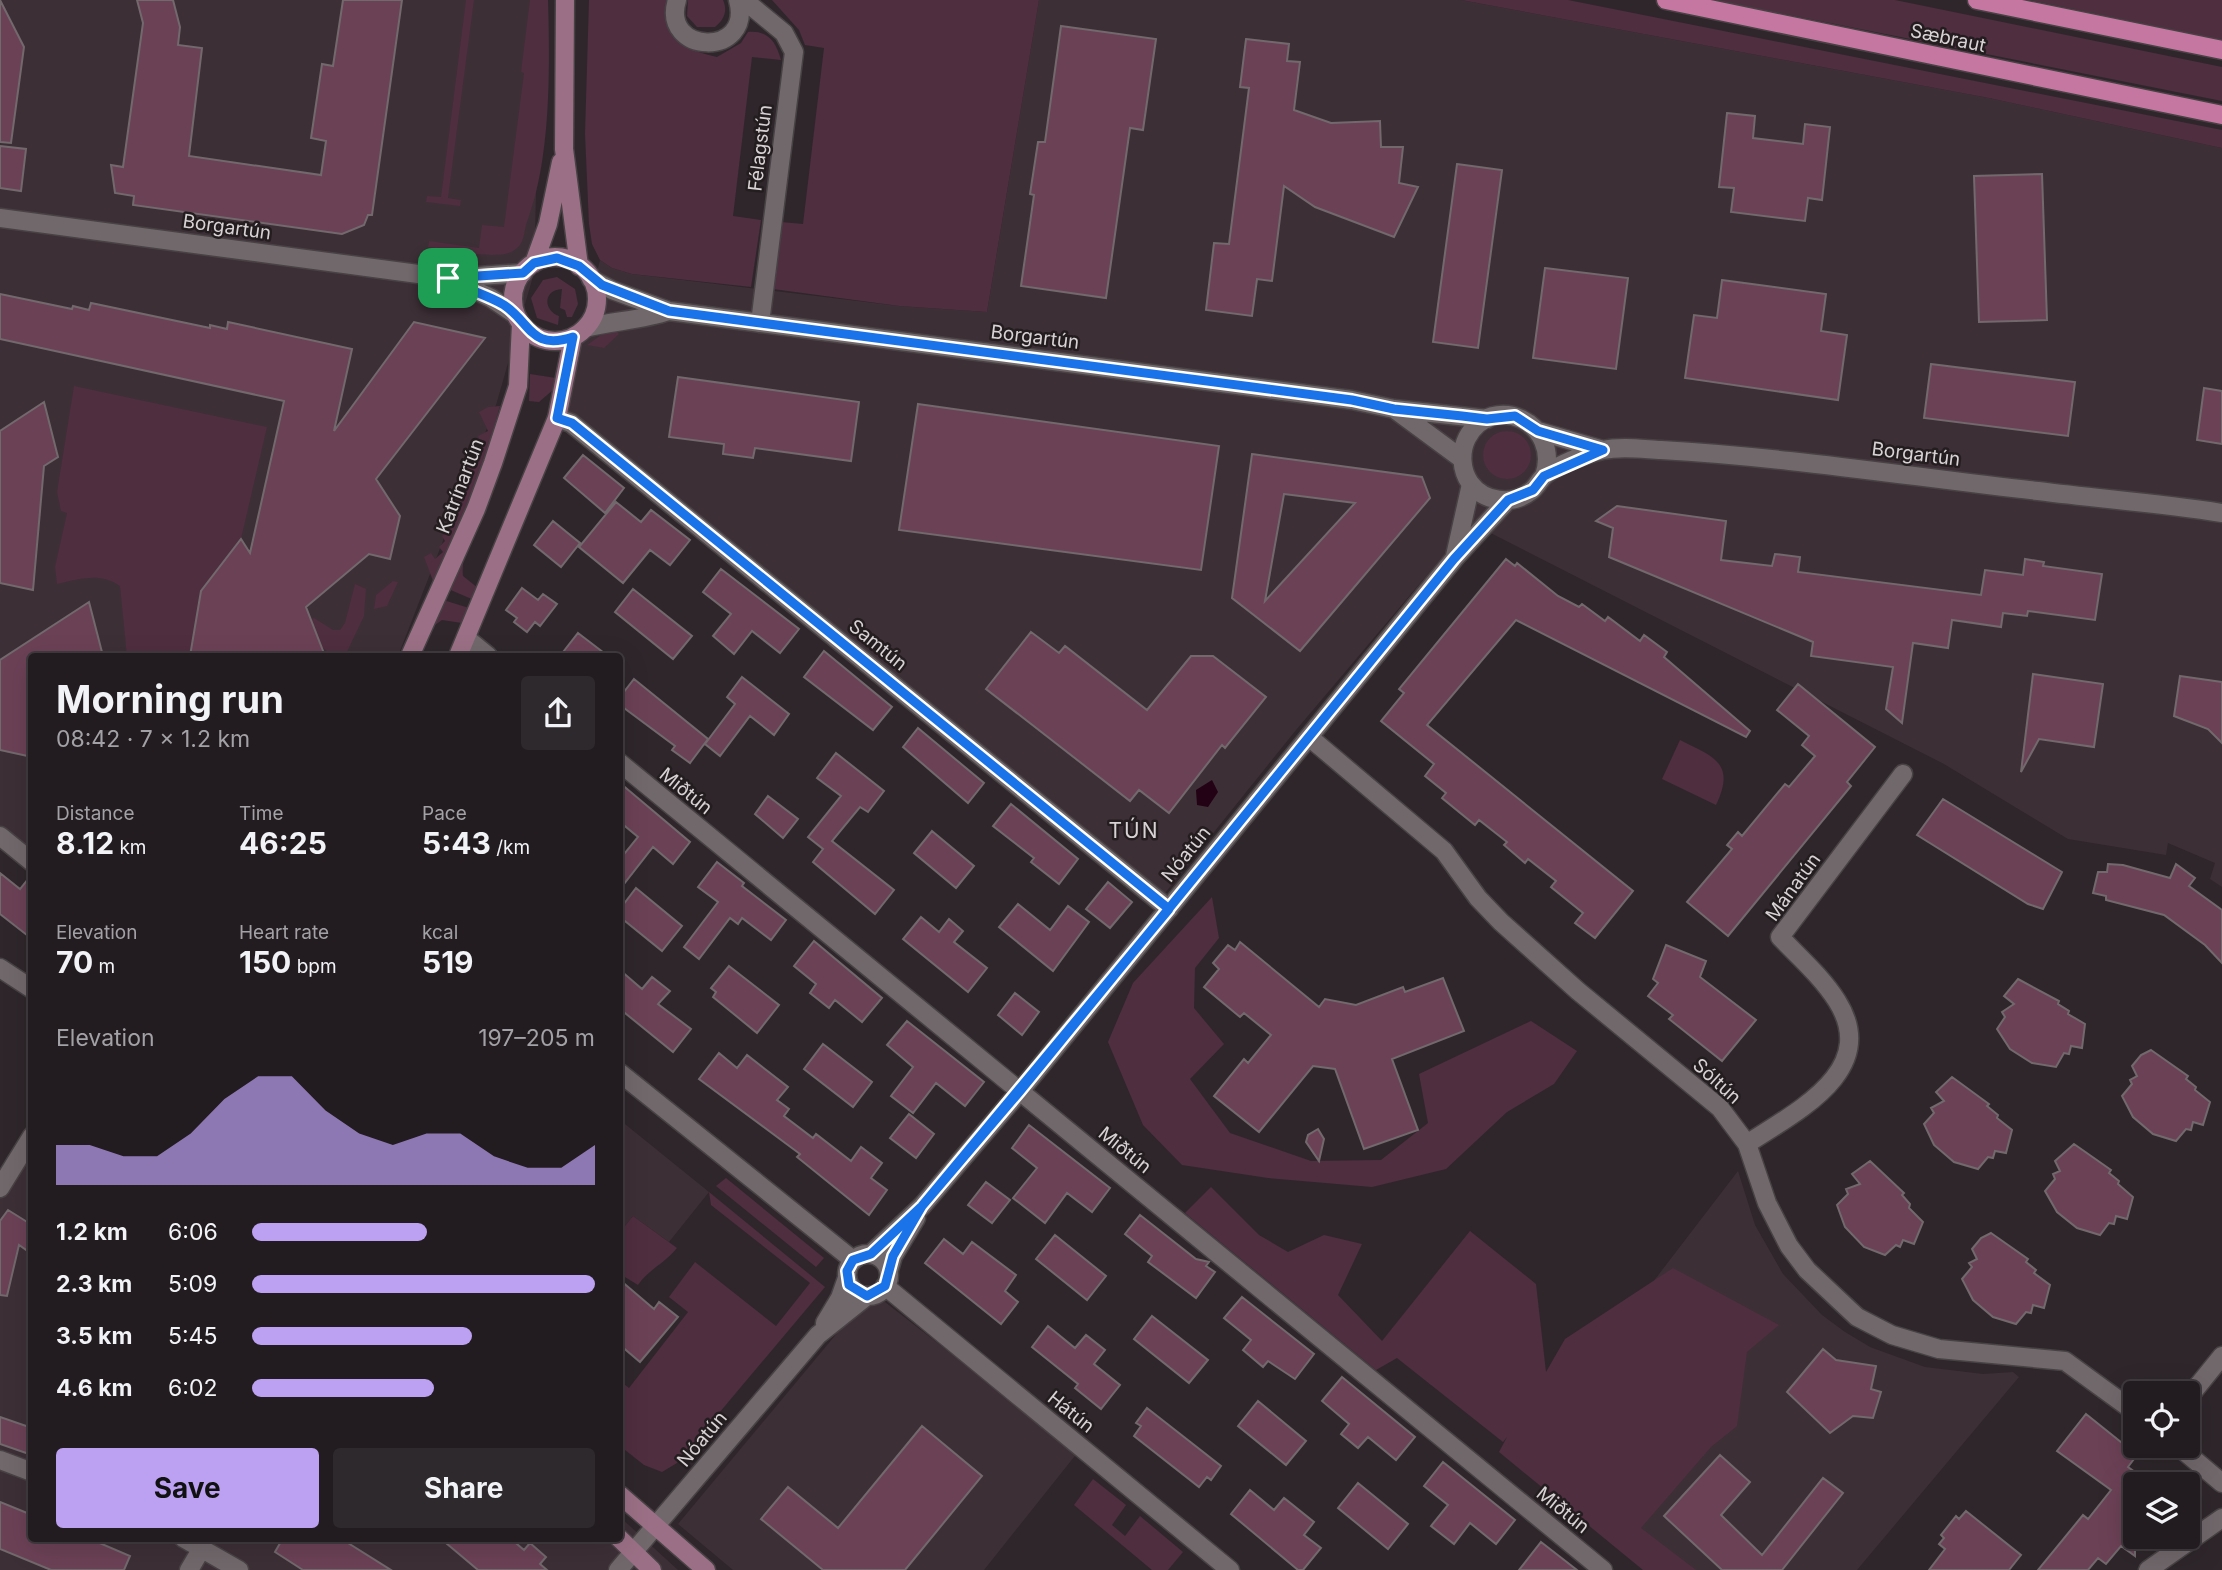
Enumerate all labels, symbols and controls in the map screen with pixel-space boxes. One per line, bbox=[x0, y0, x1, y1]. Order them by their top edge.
street label: Sæbraut bbox=[1908, 19, 1988, 57]
street label: Félagstún bbox=[743, 103, 777, 193]
street label: Borgartún bbox=[181, 209, 273, 245]
pin bbox=[418, 248, 478, 308]
icon: arrive bbox=[429, 259, 467, 297]
street label: Borgartún bbox=[989, 320, 1081, 354]
street label: Katrínartún bbox=[431, 435, 489, 537]
street label: Borgartún bbox=[1870, 437, 1962, 471]
street label: Samtún bbox=[844, 615, 912, 675]
text: Morning run bbox=[56, 676, 284, 722]
button: share bbox=[521, 676, 595, 750]
text: 08:42 · 7 × 1.2 km bbox=[56, 725, 250, 753]
street label: Miðtún bbox=[655, 763, 717, 819]
text: Distance bbox=[56, 802, 134, 825]
text: Time bbox=[239, 802, 284, 825]
text: Pace bbox=[422, 802, 467, 825]
district label: TÚN bbox=[1108, 817, 1160, 843]
street label: Nóatún bbox=[1157, 821, 1215, 887]
text: 8.12 bbox=[56, 825, 114, 861]
text: 46:25 bbox=[239, 825, 327, 861]
text: 5:43 bbox=[422, 825, 491, 861]
text: km bbox=[114, 836, 146, 859]
text: /km bbox=[491, 836, 530, 859]
street label: Mánatún bbox=[1761, 849, 1825, 925]
text: Elevation bbox=[56, 921, 137, 944]
text: Heart rate bbox=[239, 921, 329, 944]
text: kcal bbox=[422, 921, 458, 944]
text: 70 bbox=[56, 944, 93, 980]
text: 150 bbox=[239, 944, 291, 980]
text: 519 bbox=[422, 944, 474, 980]
text: m bbox=[93, 955, 115, 978]
text: bpm bbox=[291, 955, 337, 978]
text: Elevation bbox=[56, 1024, 155, 1052]
text: 197–205 m bbox=[478, 1024, 595, 1052]
street label: Sóltún bbox=[1688, 1053, 1746, 1109]
street label: Miðtún bbox=[1094, 1122, 1156, 1178]
text: 1.2 km bbox=[56, 1218, 128, 1246]
text: 6:06 bbox=[168, 1218, 218, 1246]
text: 2.3 km bbox=[56, 1270, 132, 1298]
text: 5:09 bbox=[168, 1270, 217, 1298]
text: 3.5 km bbox=[56, 1322, 132, 1350]
text: 5:45 bbox=[168, 1322, 217, 1350]
text: 4.6 km bbox=[56, 1374, 133, 1402]
text: 6:02 bbox=[168, 1374, 217, 1402]
map controls bbox=[2123, 1381, 2200, 1549]
button: locate bbox=[2123, 1381, 2200, 1458]
street label: Hátún bbox=[1043, 1386, 1099, 1438]
street label: Nóatún bbox=[672, 1407, 732, 1471]
button: Save bbox=[56, 1448, 319, 1528]
button: Share bbox=[333, 1448, 595, 1528]
button: layers bbox=[2123, 1472, 2200, 1549]
street label: Miðtún bbox=[1532, 1482, 1594, 1538]

